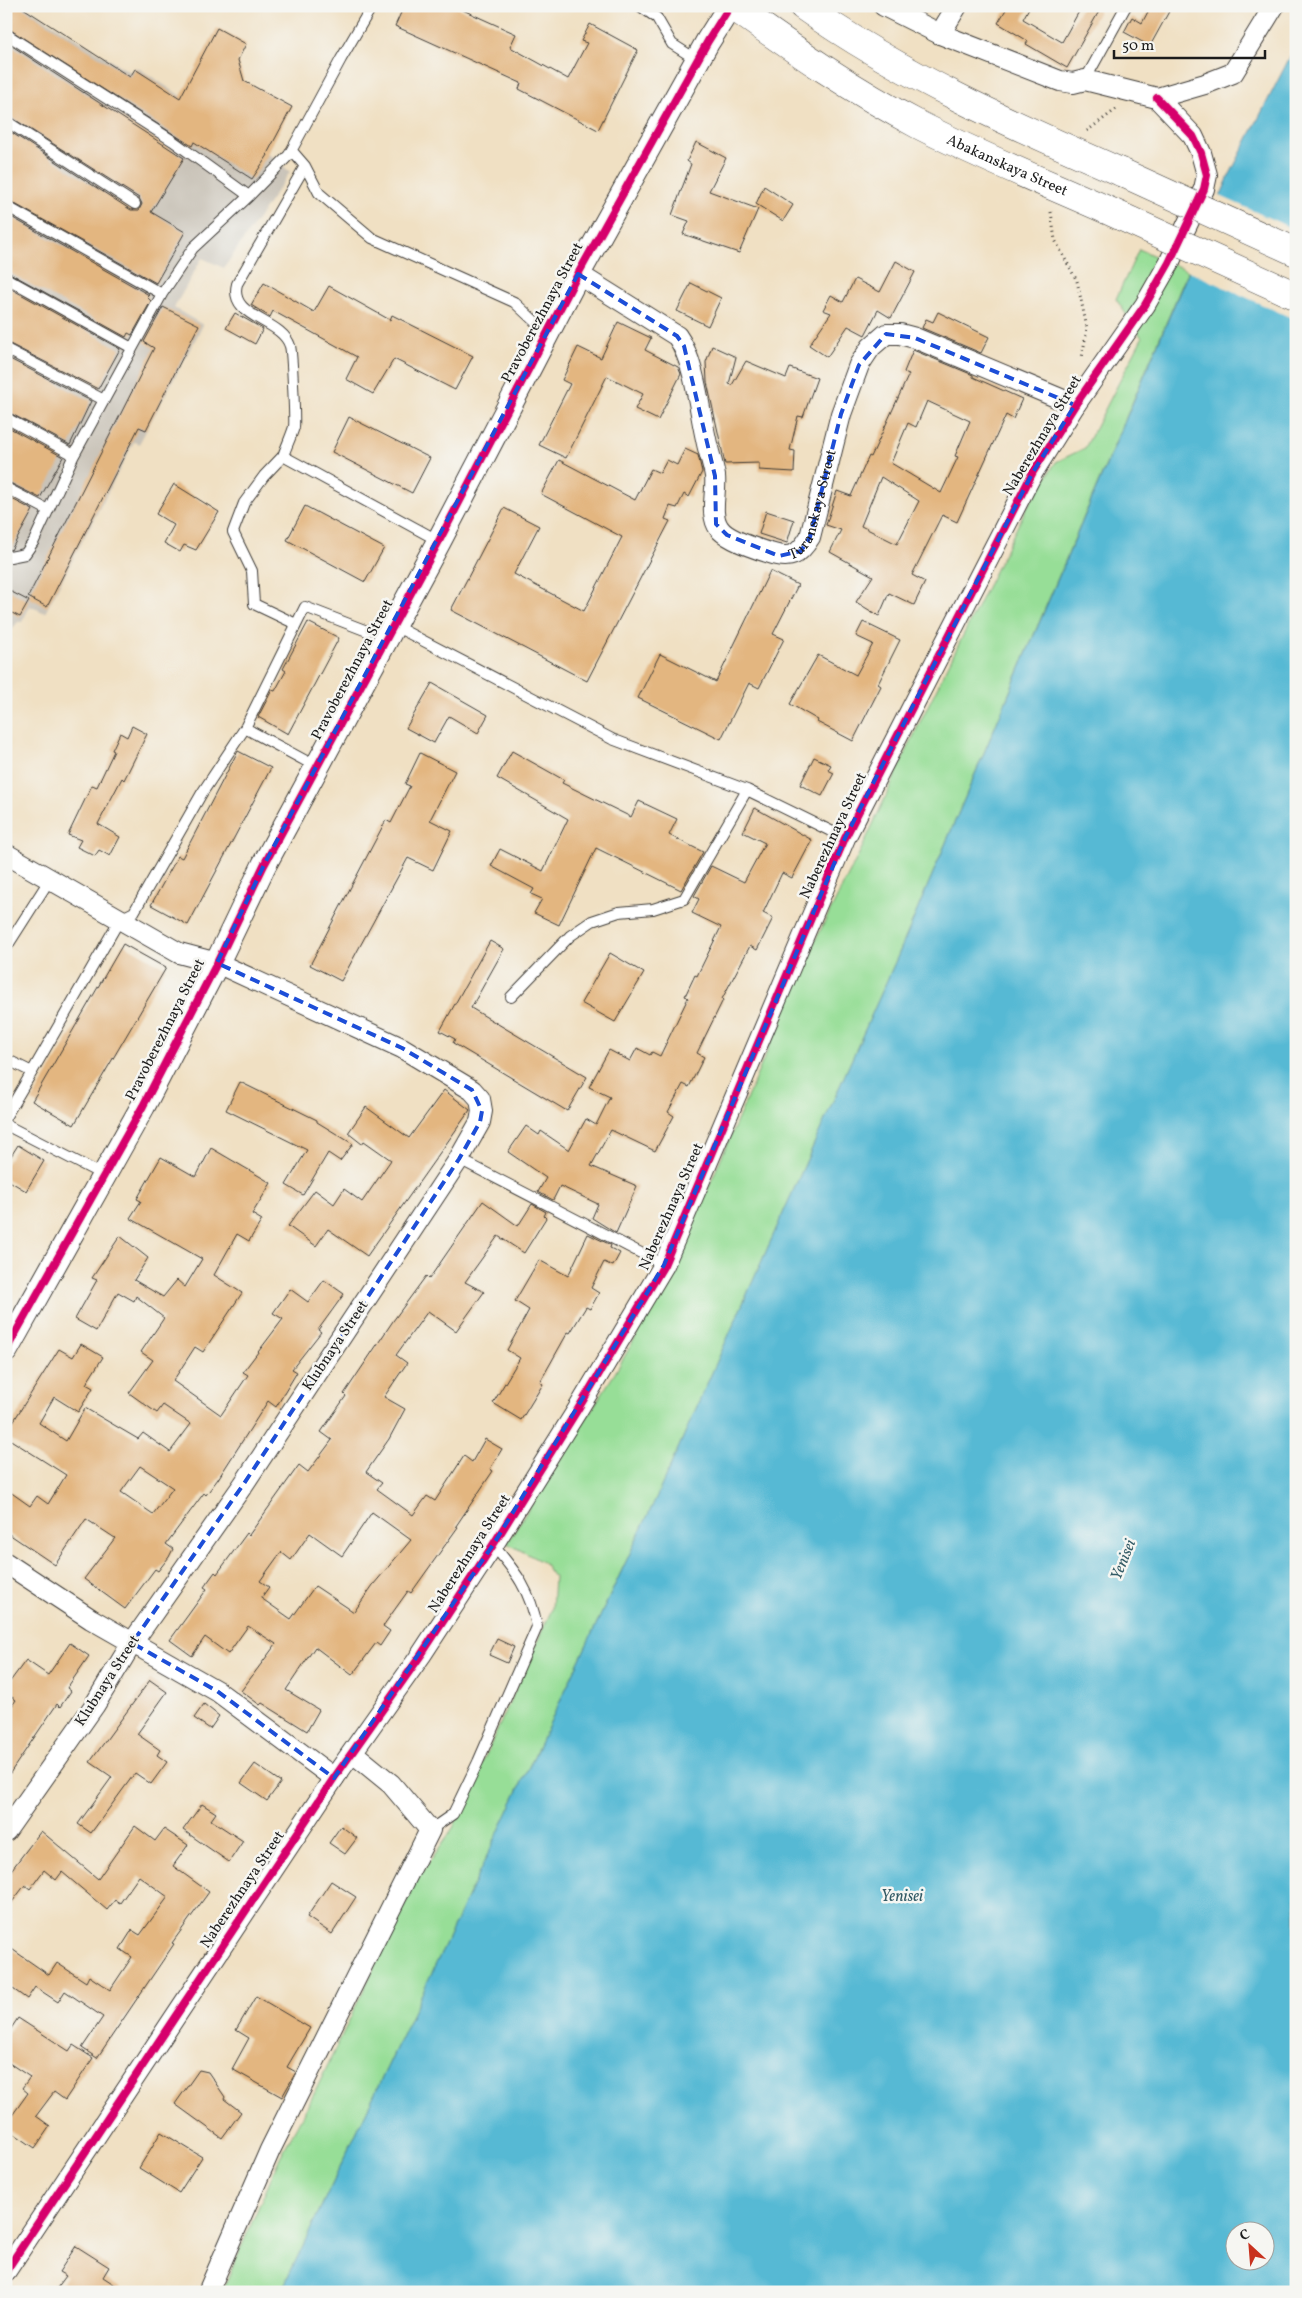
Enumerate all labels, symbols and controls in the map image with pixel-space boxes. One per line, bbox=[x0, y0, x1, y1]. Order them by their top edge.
scale bar bbox=[1114, 28, 1266, 60]
text: 50 m bbox=[1122, 36, 1154, 57]
street label: Abakanskaya Street bbox=[943, 130, 1071, 202]
street label: Pravoberezhnaya Street bbox=[497, 239, 589, 387]
street label: Naberezhnaya Street bbox=[999, 372, 1087, 500]
street label: Turanskaya Street bbox=[785, 447, 842, 566]
street label: Pravoberezhnaya Street bbox=[307, 596, 399, 744]
street label: Naberezhnaya Street bbox=[795, 769, 873, 903]
street label: Pravoberezhnaya Street bbox=[121, 955, 211, 1105]
street label: Naberezhnaya Street bbox=[634, 1140, 710, 1274]
street label: Klubnaya Street bbox=[298, 1297, 374, 1395]
street label: Naberezhnaya Street bbox=[424, 1491, 516, 1617]
water label: Yenisei bbox=[1106, 1535, 1142, 1584]
street label: Klubnaya Street bbox=[71, 1631, 145, 1731]
street label: Naberezhnaya Street bbox=[196, 1827, 290, 1953]
water label: Yenisei bbox=[881, 1886, 924, 1908]
north arrow bbox=[1224, 2220, 1274, 2270]
text: С bbox=[1237, 2225, 1253, 2246]

